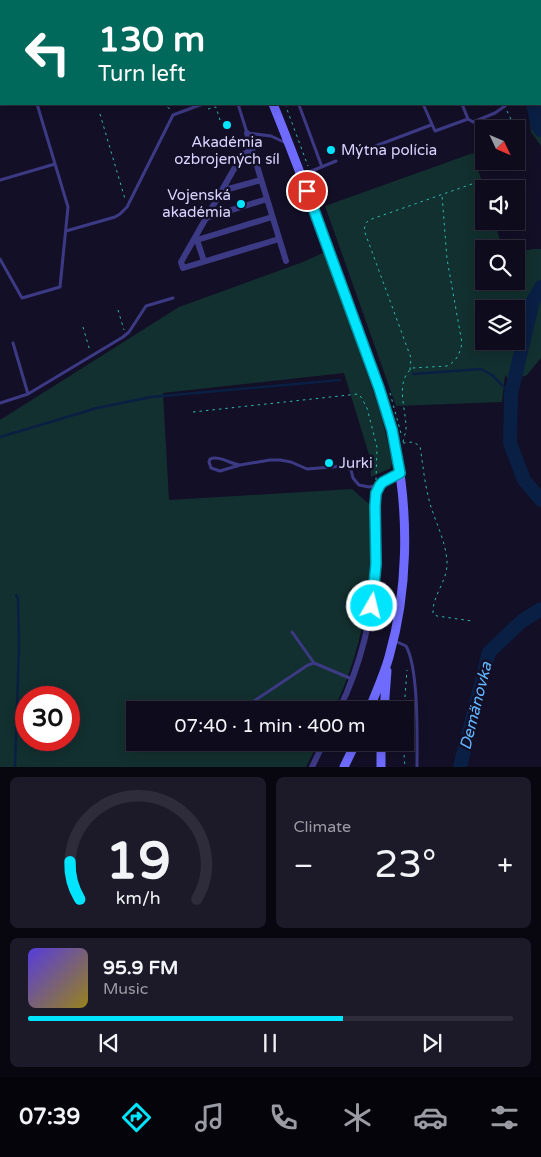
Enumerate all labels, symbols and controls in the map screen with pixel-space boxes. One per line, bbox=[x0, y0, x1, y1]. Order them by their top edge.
text: 130 m bbox=[98, 19, 205, 61]
icon: left bbox=[15, 20, 80, 85]
text: Turn left bbox=[98, 61, 186, 87]
marker: Akadémia ozbrojených síl bbox=[221, 119, 233, 131]
north arrow bbox=[475, 120, 525, 170]
map controls bbox=[475, 120, 525, 350]
place label: Akadémia ozbrojených síl bbox=[174, 133, 280, 168]
place label: Mýtna polícia bbox=[341, 141, 437, 159]
marker: Mýtna polícia bbox=[325, 144, 337, 156]
pin bbox=[286, 170, 328, 212]
icon: arrive bbox=[293, 177, 321, 205]
button: sound bbox=[475, 180, 525, 230]
place label: Vojenská akadémia bbox=[162, 186, 231, 221]
marker: Vojenská akadémia bbox=[235, 198, 247, 210]
button: search bbox=[475, 240, 525, 290]
button: layers bbox=[475, 300, 525, 350]
place label: Jurki bbox=[339, 454, 373, 472]
marker: Jurki bbox=[323, 457, 335, 469]
position arrow bbox=[345, 579, 397, 631]
water label: Demänovka bbox=[455, 659, 497, 752]
speed limit sign: 30 bbox=[15, 686, 80, 751]
text: 07:40 · 1 min · 400 m bbox=[174, 715, 366, 737]
text: Climate bbox=[294, 817, 351, 837]
text: 19 bbox=[105, 830, 170, 893]
text: 23° bbox=[374, 842, 436, 888]
text: − bbox=[294, 849, 313, 883]
text: + bbox=[497, 849, 513, 883]
text: km/h bbox=[115, 888, 160, 909]
text: 95.9 FM bbox=[103, 957, 178, 979]
text: Music bbox=[103, 979, 148, 999]
icon: previous bbox=[95, 1029, 123, 1057]
icon: pause bbox=[256, 1029, 284, 1057]
icon: next bbox=[418, 1029, 446, 1057]
icon: directions bbox=[119, 1100, 154, 1135]
icon: music bbox=[192, 1100, 227, 1135]
icon: phone bbox=[266, 1100, 301, 1135]
icon: climate bbox=[340, 1100, 375, 1135]
icon: car bbox=[413, 1100, 448, 1135]
icon: filters bbox=[487, 1100, 522, 1135]
text: 07:39 bbox=[19, 1104, 80, 1130]

